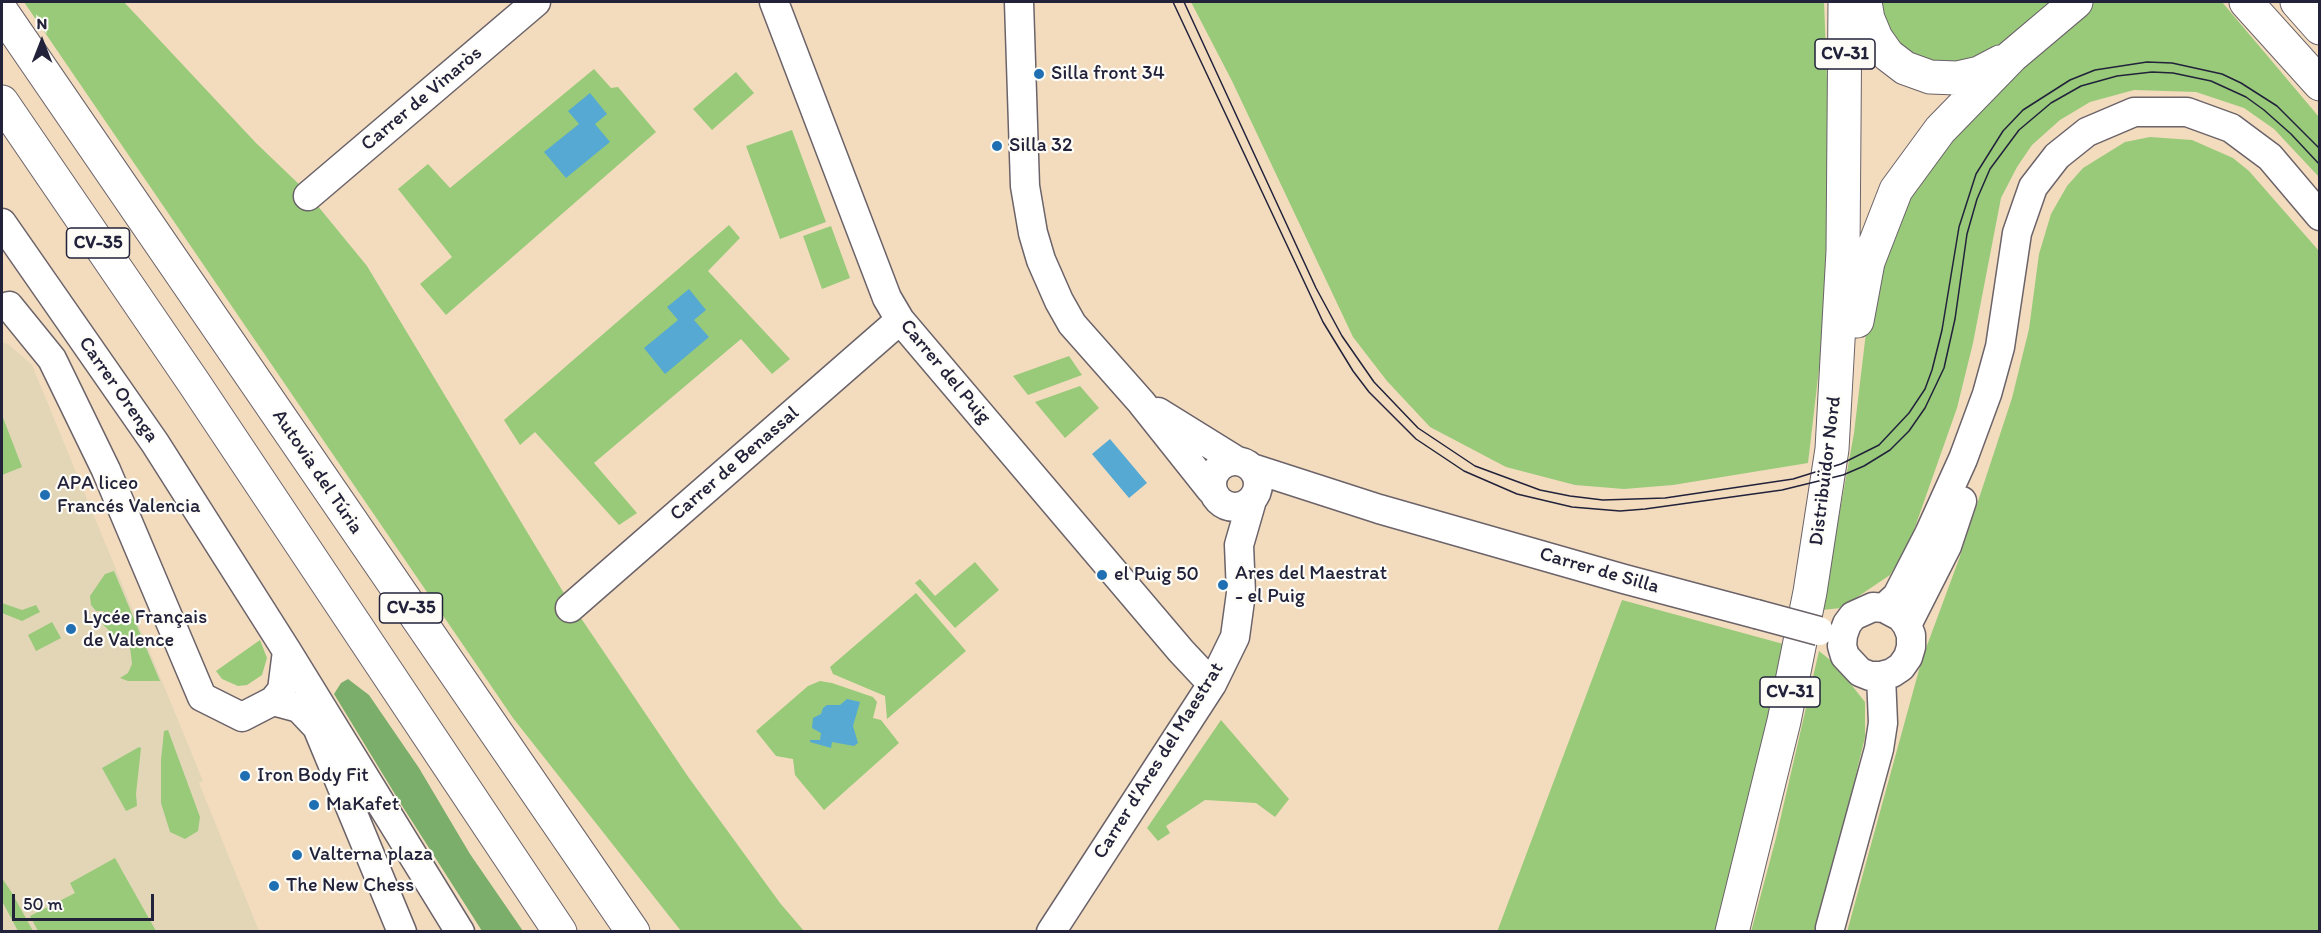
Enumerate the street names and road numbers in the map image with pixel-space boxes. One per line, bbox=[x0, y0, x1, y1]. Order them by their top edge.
road number: CV-31 bbox=[1815, 39, 1875, 69]
street label: Carrer de Vinaròs bbox=[357, 41, 487, 157]
road number: CV-35 bbox=[66, 228, 130, 258]
street label: Carrer del Puig bbox=[894, 315, 996, 429]
street label: Carrer Orenga bbox=[73, 333, 163, 447]
street label: Distribuïdor Nord bbox=[1805, 395, 1847, 547]
street label: Carrer de Benassal bbox=[666, 401, 804, 527]
street label: Autovia del Túria bbox=[267, 405, 367, 539]
street label: Carrer de Silla bbox=[1536, 542, 1662, 600]
road number: CV-35 bbox=[380, 593, 442, 623]
street label: Carrer d'Ares del Maestrat bbox=[1089, 658, 1229, 864]
road number: CV-31 bbox=[1760, 677, 1820, 707]

